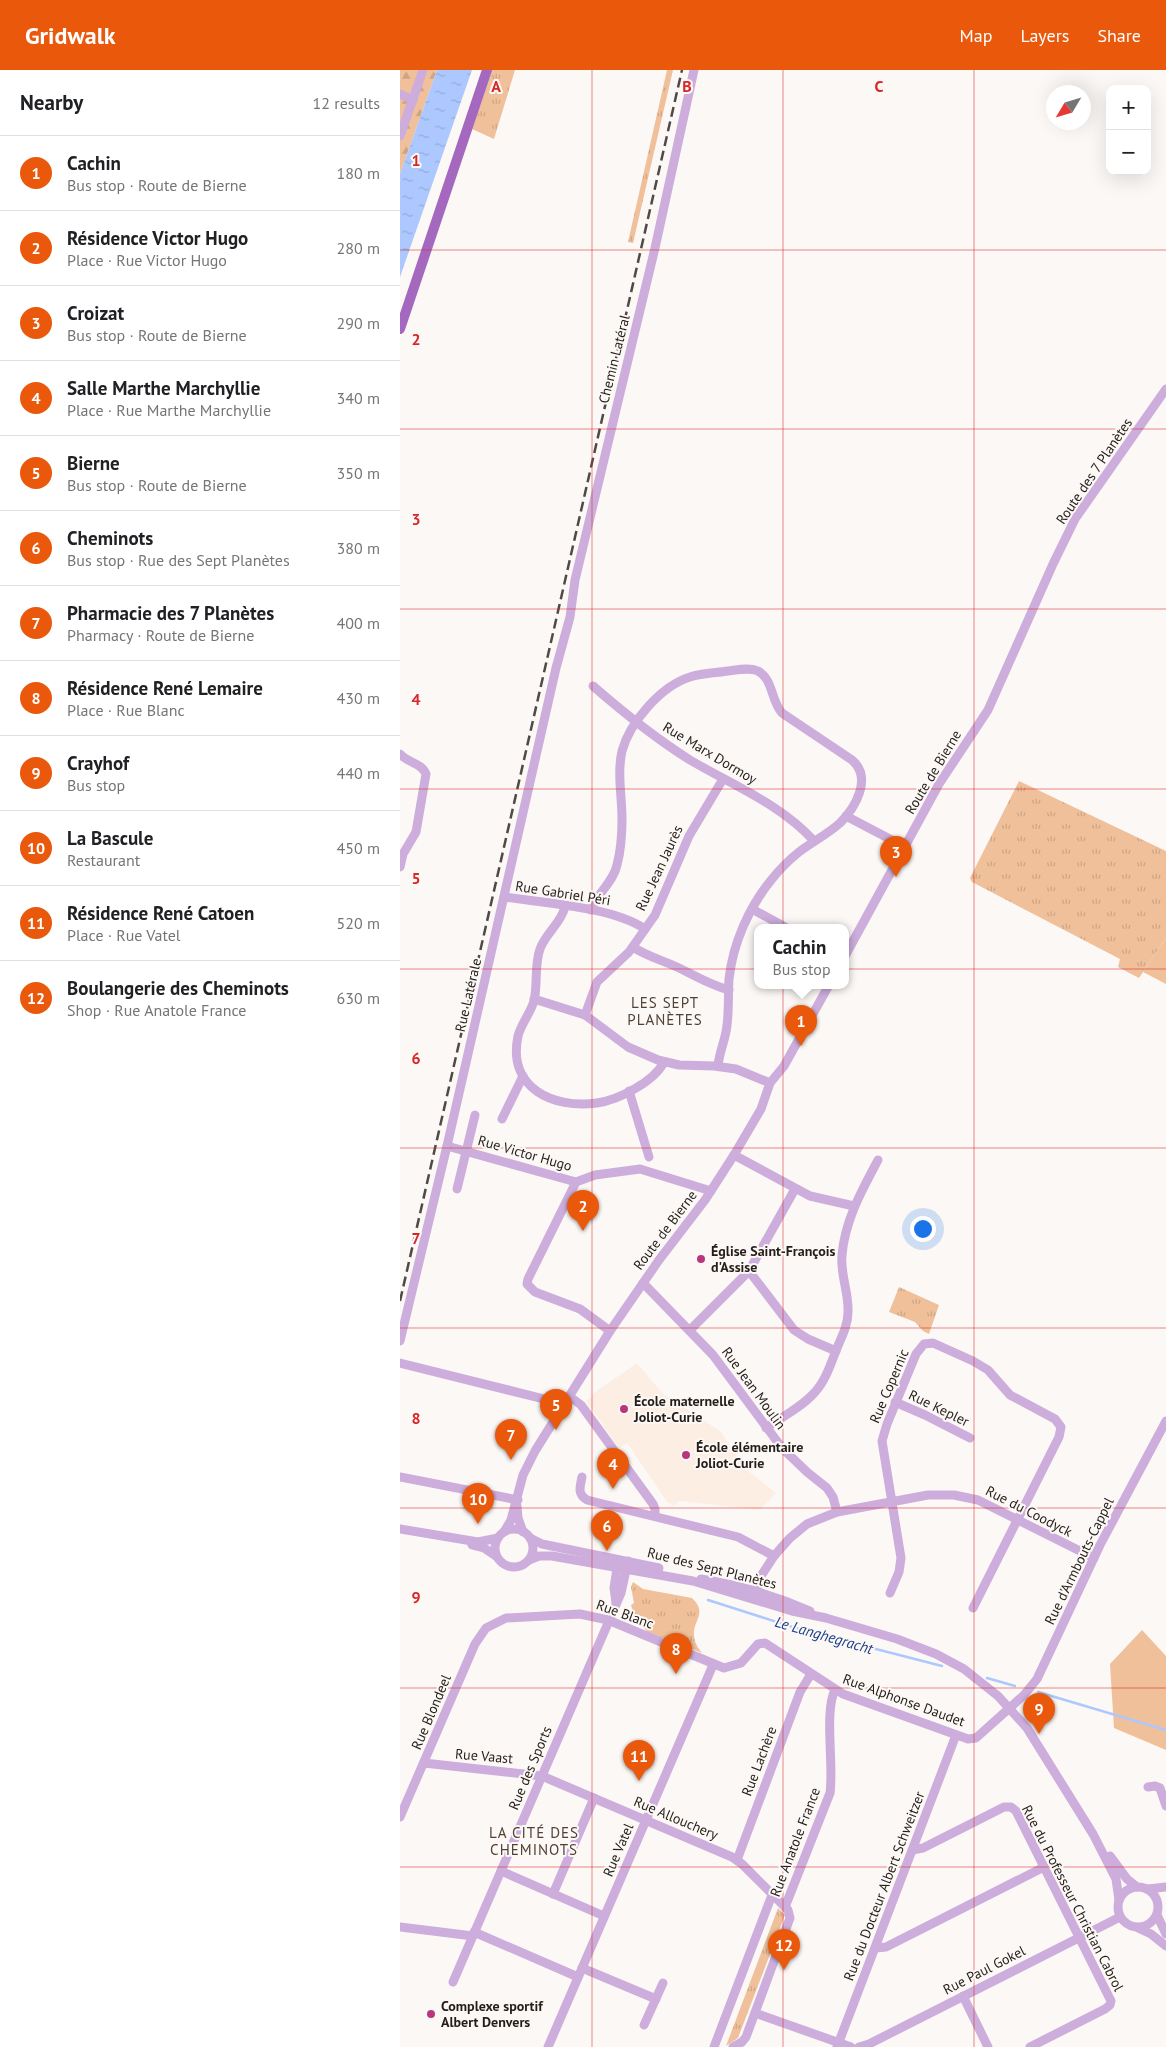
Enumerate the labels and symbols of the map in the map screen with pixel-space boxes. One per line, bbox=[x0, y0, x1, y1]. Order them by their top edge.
text: A bbox=[491, 76, 501, 96]
text: B bbox=[682, 76, 692, 96]
text: C bbox=[875, 76, 884, 96]
north arrow bbox=[1046, 85, 1091, 130]
text: 1 bbox=[411, 150, 421, 170]
street label: Chemin Latéral bbox=[594, 313, 634, 405]
text: 2 bbox=[411, 329, 421, 349]
street label: Route des 7 Planètes bbox=[1052, 414, 1136, 528]
text: 3 bbox=[411, 509, 421, 529]
text: 4 bbox=[411, 689, 421, 709]
street label: Rue Marx Dormoy bbox=[660, 718, 761, 788]
street label: Route de Bierne bbox=[901, 727, 965, 817]
street label: Rue Jean Jaurès bbox=[631, 822, 687, 914]
pin: 3 bbox=[880, 836, 912, 877]
text: 5 bbox=[411, 868, 421, 888]
street label: Rue Gabriel Péri bbox=[514, 877, 612, 909]
street label: Rue Latérale bbox=[451, 956, 485, 1034]
district label: LES SEPT PLANÈTES bbox=[627, 993, 703, 1029]
pin: 1 bbox=[785, 1005, 817, 1046]
text: 6 bbox=[411, 1048, 421, 1068]
street label: Rue Victor Hugo bbox=[476, 1131, 574, 1175]
street label: Route de Bierne bbox=[629, 1187, 701, 1273]
pin: 2 bbox=[567, 1190, 599, 1231]
your location bbox=[910, 1216, 936, 1242]
text: 7 bbox=[411, 1228, 421, 1248]
place label: Église Saint-François d'Assise bbox=[711, 1242, 835, 1276]
marker: Église Saint-François d'Assise bbox=[695, 1253, 707, 1265]
street label: Rue Jean Moulin bbox=[718, 1343, 790, 1433]
street label: Rue Copernic bbox=[865, 1346, 913, 1426]
street label: Rue Kepler bbox=[906, 1386, 972, 1430]
pin: 5 bbox=[540, 1389, 572, 1430]
place label: École maternelle Joliot-Curie bbox=[633, 1392, 735, 1426]
marker: École maternelle Joliot-Curie bbox=[618, 1403, 630, 1415]
text: 8 bbox=[411, 1408, 421, 1428]
pin: 7 bbox=[495, 1419, 527, 1460]
place label: École élémentaire Joliot-Curie bbox=[695, 1438, 803, 1472]
pin: 4 bbox=[597, 1448, 629, 1489]
marker: École élémentaire Joliot-Curie bbox=[680, 1449, 692, 1461]
street label: Rue du Coodyck bbox=[983, 1481, 1076, 1541]
pin: 10 bbox=[462, 1483, 494, 1524]
street label: Rue d'Armbouts-Cappel bbox=[1040, 1495, 1118, 1627]
pin: 6 bbox=[591, 1510, 623, 1551]
street label: Rue des Sept Planètes bbox=[645, 1543, 779, 1593]
text: 9 bbox=[411, 1587, 421, 1607]
street label: Rue Blanc bbox=[594, 1595, 656, 1633]
water label: Le Langhegracht bbox=[773, 1612, 876, 1658]
pin: 8 bbox=[660, 1633, 692, 1674]
street label: Rue Alphonse Daudet bbox=[841, 1670, 968, 1731]
street label: Rue Blondeel bbox=[407, 1672, 455, 1752]
pin: 9 bbox=[1023, 1693, 1055, 1734]
street label: Rue des Sports bbox=[504, 1723, 556, 1813]
street label: Rue Lachère bbox=[737, 1723, 781, 1799]
pin: 11 bbox=[623, 1740, 655, 1781]
street label: Rue Vaast bbox=[454, 1745, 514, 1768]
street label: Rue Anatole France bbox=[766, 1785, 824, 1899]
street label: Rue du Docteur Albert Schweitzer bbox=[840, 1789, 929, 1983]
street label: Rue Allouchery bbox=[631, 1792, 721, 1844]
street label: Rue du Professeur Christian Cabrol bbox=[1018, 1802, 1128, 1994]
street label: Rue Vatel bbox=[599, 1821, 637, 1879]
district label: LA CITÉ DES CHEMINOTS bbox=[489, 1823, 579, 1859]
pin: 12 bbox=[768, 1929, 800, 1970]
street label: Rue Paul Gokel bbox=[940, 1942, 1028, 1998]
place label: Complexe sportif Albert Denvers bbox=[441, 1997, 544, 2031]
marker: Complexe sportif Albert Denvers bbox=[425, 2008, 437, 2020]

